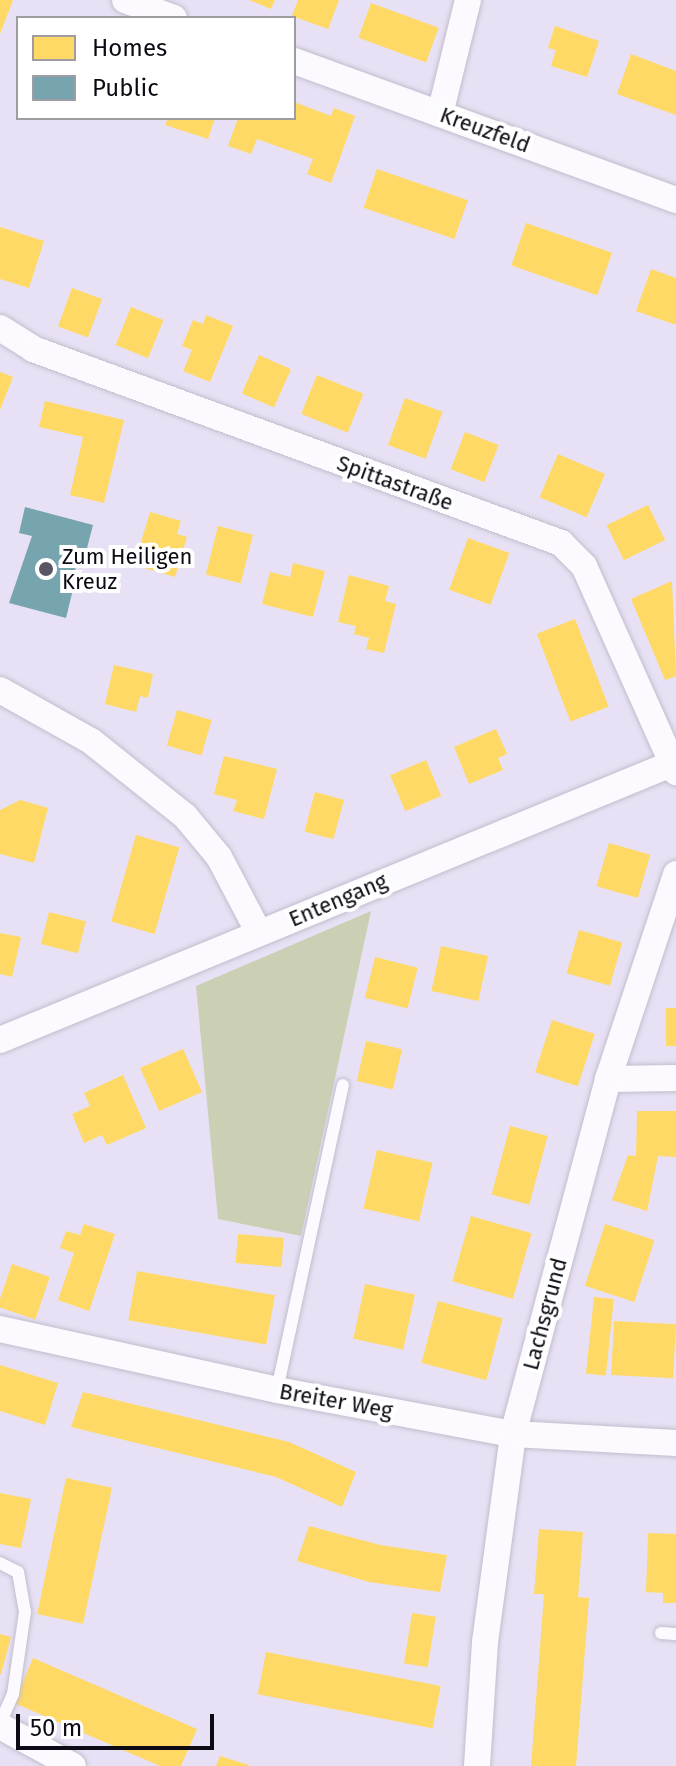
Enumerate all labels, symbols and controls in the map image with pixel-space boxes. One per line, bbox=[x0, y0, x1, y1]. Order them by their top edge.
legend bbox=[16, 16, 296, 120]
text: Homes bbox=[92, 34, 167, 62]
text: Public bbox=[92, 74, 159, 102]
street label: Kreuzfeld bbox=[436, 102, 534, 158]
street label: Spittastraße bbox=[333, 450, 457, 516]
place label: Zum Heiligen Kreuz bbox=[62, 543, 192, 594]
marker: Zum Heiligen Kreuz bbox=[37, 560, 55, 578]
street label: Entengang bbox=[285, 867, 391, 933]
street label: Lachsgrund bbox=[517, 1255, 573, 1373]
street label: Breiter Weg bbox=[277, 1378, 395, 1424]
scale bar bbox=[20, 1698, 218, 1748]
text: 50 m bbox=[30, 1714, 82, 1742]

